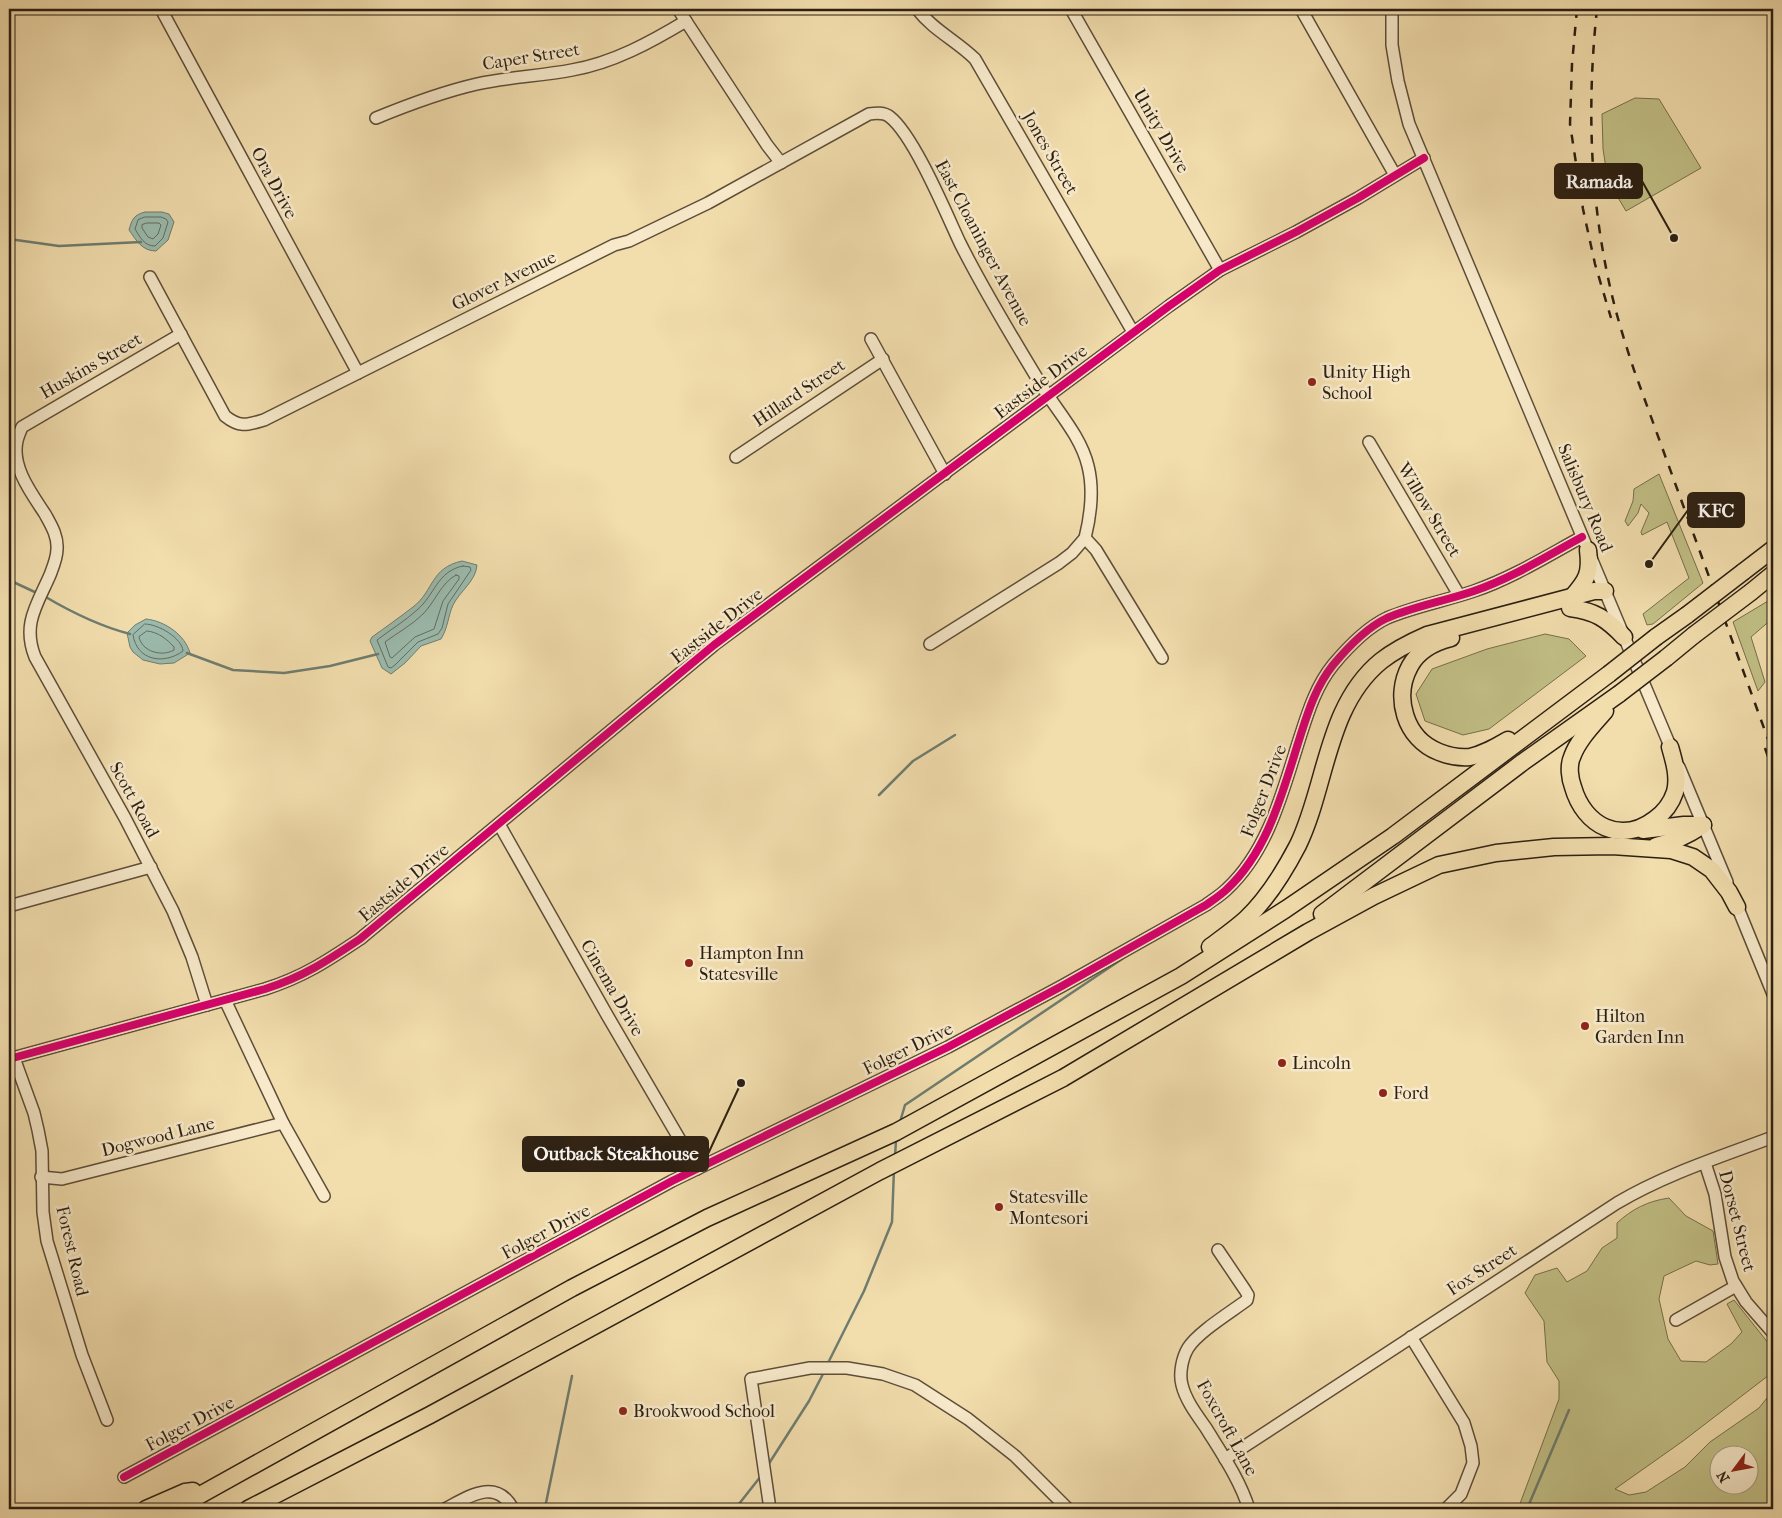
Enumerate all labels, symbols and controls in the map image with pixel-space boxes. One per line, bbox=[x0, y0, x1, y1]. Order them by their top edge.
street label: Caper Street bbox=[481, 39, 582, 75]
street label: Unity Drive bbox=[1129, 85, 1194, 177]
street label: Jones Street bbox=[1017, 106, 1083, 199]
street label: Ora Drive bbox=[246, 144, 302, 222]
street label: East Cloaninger Avenue bbox=[930, 156, 1036, 330]
callout: Ramada bbox=[1555, 164, 1642, 198]
text: Ramada bbox=[1566, 171, 1634, 193]
street label: Glover Avenue bbox=[448, 247, 560, 315]
street label: Huskins Street bbox=[36, 328, 146, 404]
street label: Eastside Drive bbox=[990, 340, 1092, 424]
street label: Hillard Street bbox=[749, 354, 849, 431]
place label: Unity High School bbox=[1322, 362, 1411, 404]
marker: Unity High School bbox=[1306, 376, 1318, 388]
street label: Salisbury Road bbox=[1553, 441, 1617, 555]
street label: Willow Street bbox=[1392, 458, 1466, 561]
callout: KFC bbox=[1688, 493, 1744, 527]
text: KFC bbox=[1698, 500, 1735, 522]
street label: Eastside Drive bbox=[667, 584, 767, 668]
street label: Folger Drive bbox=[1237, 742, 1291, 840]
street label: Scott Road bbox=[105, 759, 163, 842]
street label: Eastside Drive bbox=[355, 839, 453, 927]
street label: Cinema Drive bbox=[576, 936, 648, 1040]
place label: Hampton Inn Statesville bbox=[699, 943, 805, 985]
marker: Hampton Inn Statesville bbox=[683, 957, 695, 969]
place label: Hilton Garden Inn bbox=[1595, 1006, 1685, 1048]
street label: Folger Drive bbox=[860, 1018, 956, 1080]
marker: Hilton Garden Inn bbox=[1579, 1020, 1591, 1032]
place label: Lincoln bbox=[1292, 1053, 1351, 1074]
marker: Lincoln bbox=[1276, 1057, 1288, 1069]
place label: Ford bbox=[1393, 1083, 1429, 1104]
marker: Ford bbox=[1377, 1087, 1389, 1099]
street label: Dogwood Lane bbox=[99, 1113, 217, 1161]
callout: Outback Steakhouse bbox=[523, 1137, 708, 1171]
text: Outback Steakhouse bbox=[533, 1143, 699, 1165]
street label: Dorset Street bbox=[1714, 1168, 1760, 1274]
place label: Statesville Montesori bbox=[1009, 1187, 1089, 1229]
street label: Folger Drive bbox=[498, 1200, 594, 1264]
marker: Statesville Montesori bbox=[993, 1201, 1005, 1213]
street label: Forest Road bbox=[51, 1204, 93, 1298]
street label: Fox Street bbox=[1443, 1239, 1521, 1300]
street label: Foxcroft Lane bbox=[1192, 1376, 1262, 1480]
street label: Folger Drive bbox=[142, 1392, 238, 1456]
place label: Brookwood School bbox=[633, 1401, 775, 1422]
marker: Brookwood School bbox=[617, 1405, 629, 1417]
north arrow bbox=[1710, 1446, 1760, 1496]
text: N bbox=[1713, 1467, 1733, 1486]

